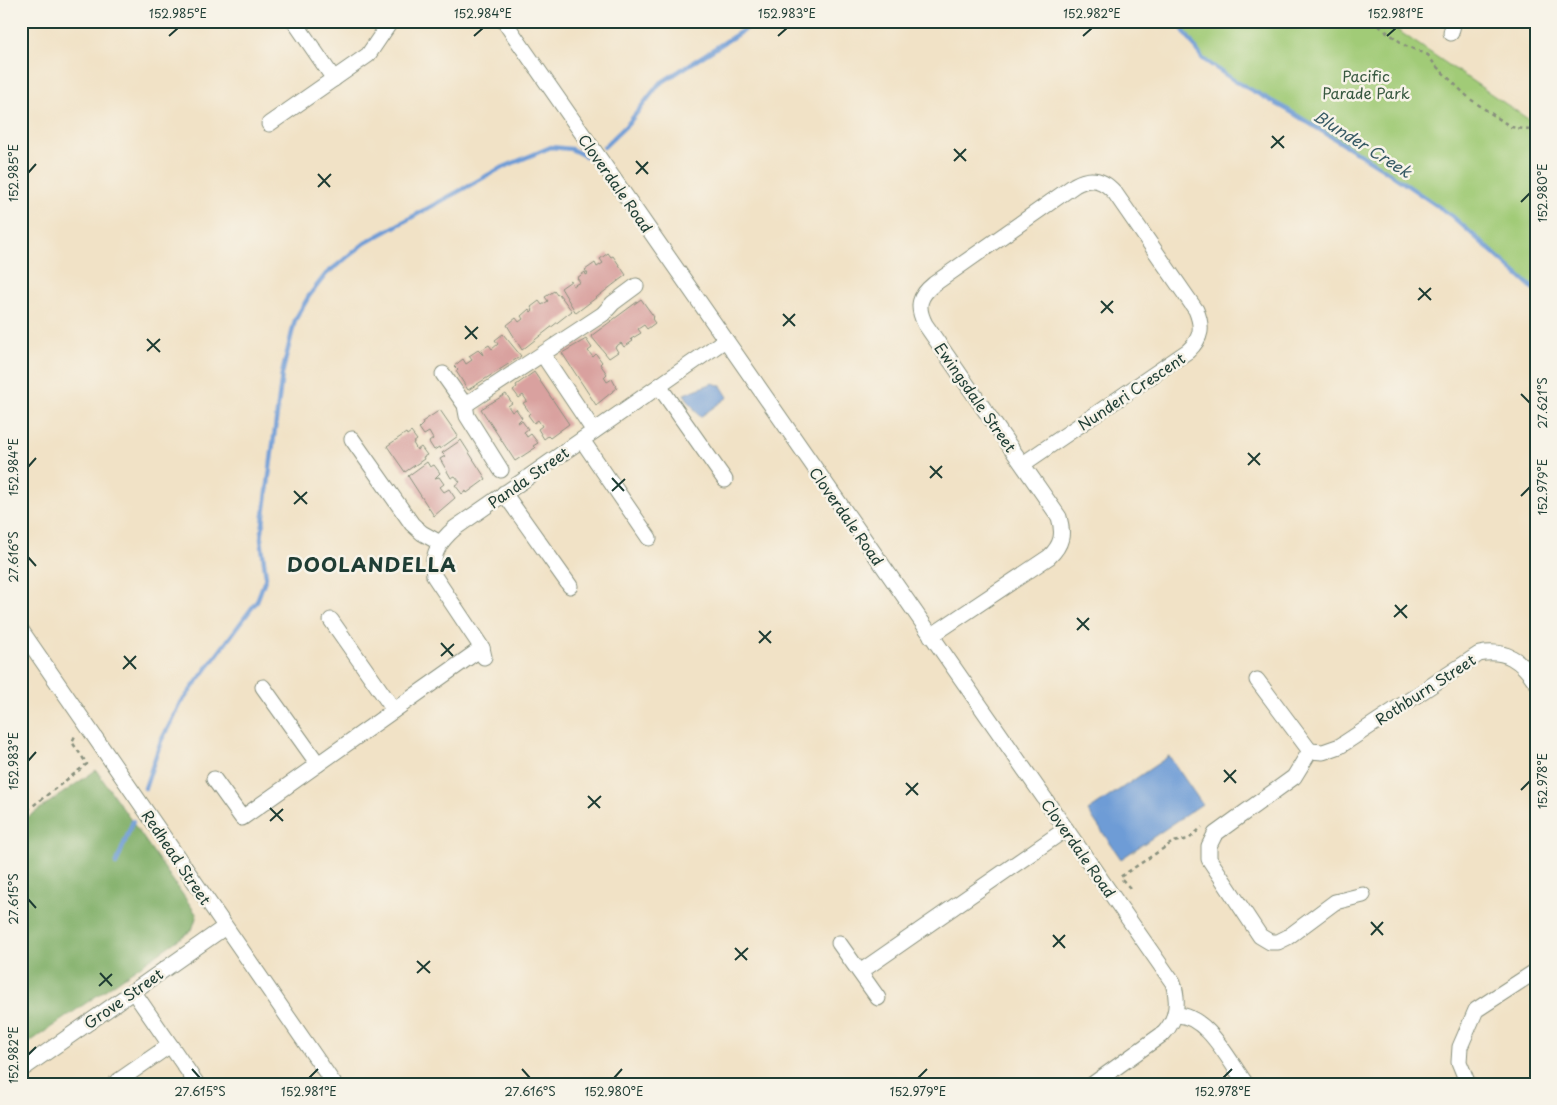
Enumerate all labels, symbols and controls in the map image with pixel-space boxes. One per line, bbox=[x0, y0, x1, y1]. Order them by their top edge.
text: 152.985°E bbox=[149, 4, 207, 22]
text: 152.984°E bbox=[454, 4, 512, 22]
text: 152.983°E bbox=[758, 4, 816, 22]
text: 152.982°E bbox=[1063, 4, 1121, 22]
text: 152.981°E bbox=[1368, 4, 1424, 22]
park label: Pacific Parade Park bbox=[1322, 64, 1410, 104]
water label: Blunder Creek bbox=[1309, 103, 1418, 183]
street label: Cloverdale Road bbox=[573, 129, 659, 237]
text: 152.985°E bbox=[4, 144, 22, 202]
text: 152.980°E bbox=[1533, 163, 1551, 223]
street label: Ewingsdale Street bbox=[929, 337, 1023, 457]
street label: Nunderi Crescent bbox=[1073, 346, 1189, 436]
text: 27.621°S bbox=[1533, 377, 1551, 429]
text: 152.984°E bbox=[4, 438, 22, 496]
street label: Panda Street bbox=[483, 441, 573, 513]
text: 152.979°E bbox=[1533, 459, 1551, 515]
street label: Cloverdale Road bbox=[804, 462, 890, 570]
text: 27.616°S bbox=[4, 531, 22, 583]
district label: DOOLANDELLA bbox=[287, 549, 457, 579]
street label: Rothburn Street bbox=[1370, 648, 1480, 730]
text: 152.983°E bbox=[4, 732, 22, 790]
text: 152.978°E bbox=[1533, 753, 1551, 809]
street label: Cloverdale Road bbox=[1036, 794, 1122, 902]
street label: Redhead Street bbox=[137, 805, 217, 909]
text: 27.615°S bbox=[4, 873, 22, 925]
street label: Grove Street bbox=[79, 962, 167, 1034]
text: 152.982°E bbox=[4, 1026, 22, 1084]
text: 27.615°S bbox=[174, 1082, 226, 1100]
text: 152.981°E bbox=[281, 1082, 337, 1100]
text: 27.616°S bbox=[504, 1082, 556, 1100]
text: 152.980°E bbox=[584, 1082, 644, 1100]
text: 152.979°E bbox=[890, 1082, 946, 1100]
text: 152.978°E bbox=[1195, 1082, 1251, 1100]

